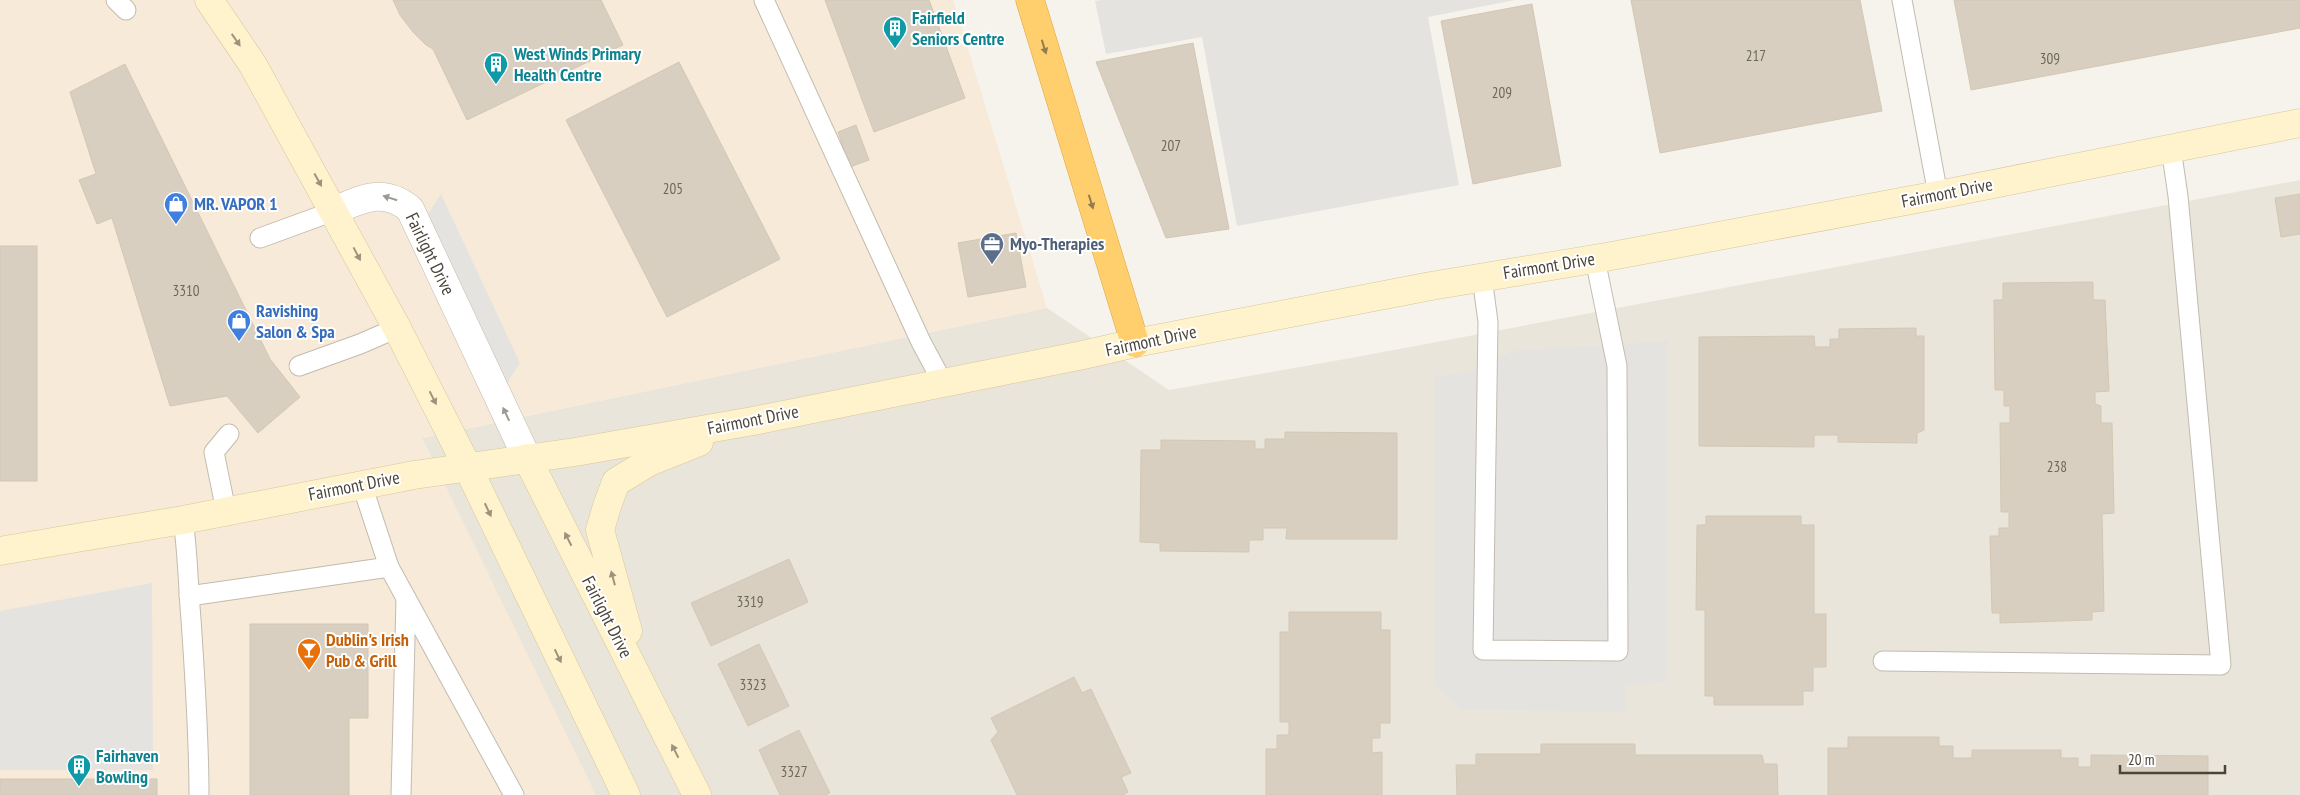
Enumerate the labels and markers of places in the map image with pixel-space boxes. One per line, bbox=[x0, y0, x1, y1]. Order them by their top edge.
place label: Fairfield Seniors Centre bbox=[912, 6, 1005, 50]
building icon: Fairfield Seniors Centre bbox=[882, 15, 908, 49]
place label: West Winds Primary Health Centre bbox=[513, 42, 642, 86]
building icon: West Winds Primary Health Centre bbox=[483, 51, 509, 85]
shop icon: MR. VAPOR 1 bbox=[163, 191, 189, 225]
place label: MR. VAPOR 1 bbox=[194, 192, 278, 215]
office icon: Myo-Therapies bbox=[979, 231, 1005, 265]
place label: Myo-Therapies bbox=[1010, 232, 1104, 255]
place label: Ravishing Salon & Spa bbox=[256, 299, 335, 343]
shop icon: Ravishing Salon & Spa bbox=[226, 308, 252, 342]
place label: Dublin's Irish Pub & Grill bbox=[326, 628, 409, 672]
bar icon: Dublin's Irish Pub & Grill bbox=[296, 637, 322, 671]
place label: Fairhaven Bowling bbox=[96, 744, 159, 788]
building icon: Fairhaven Bowling bbox=[66, 753, 92, 787]

